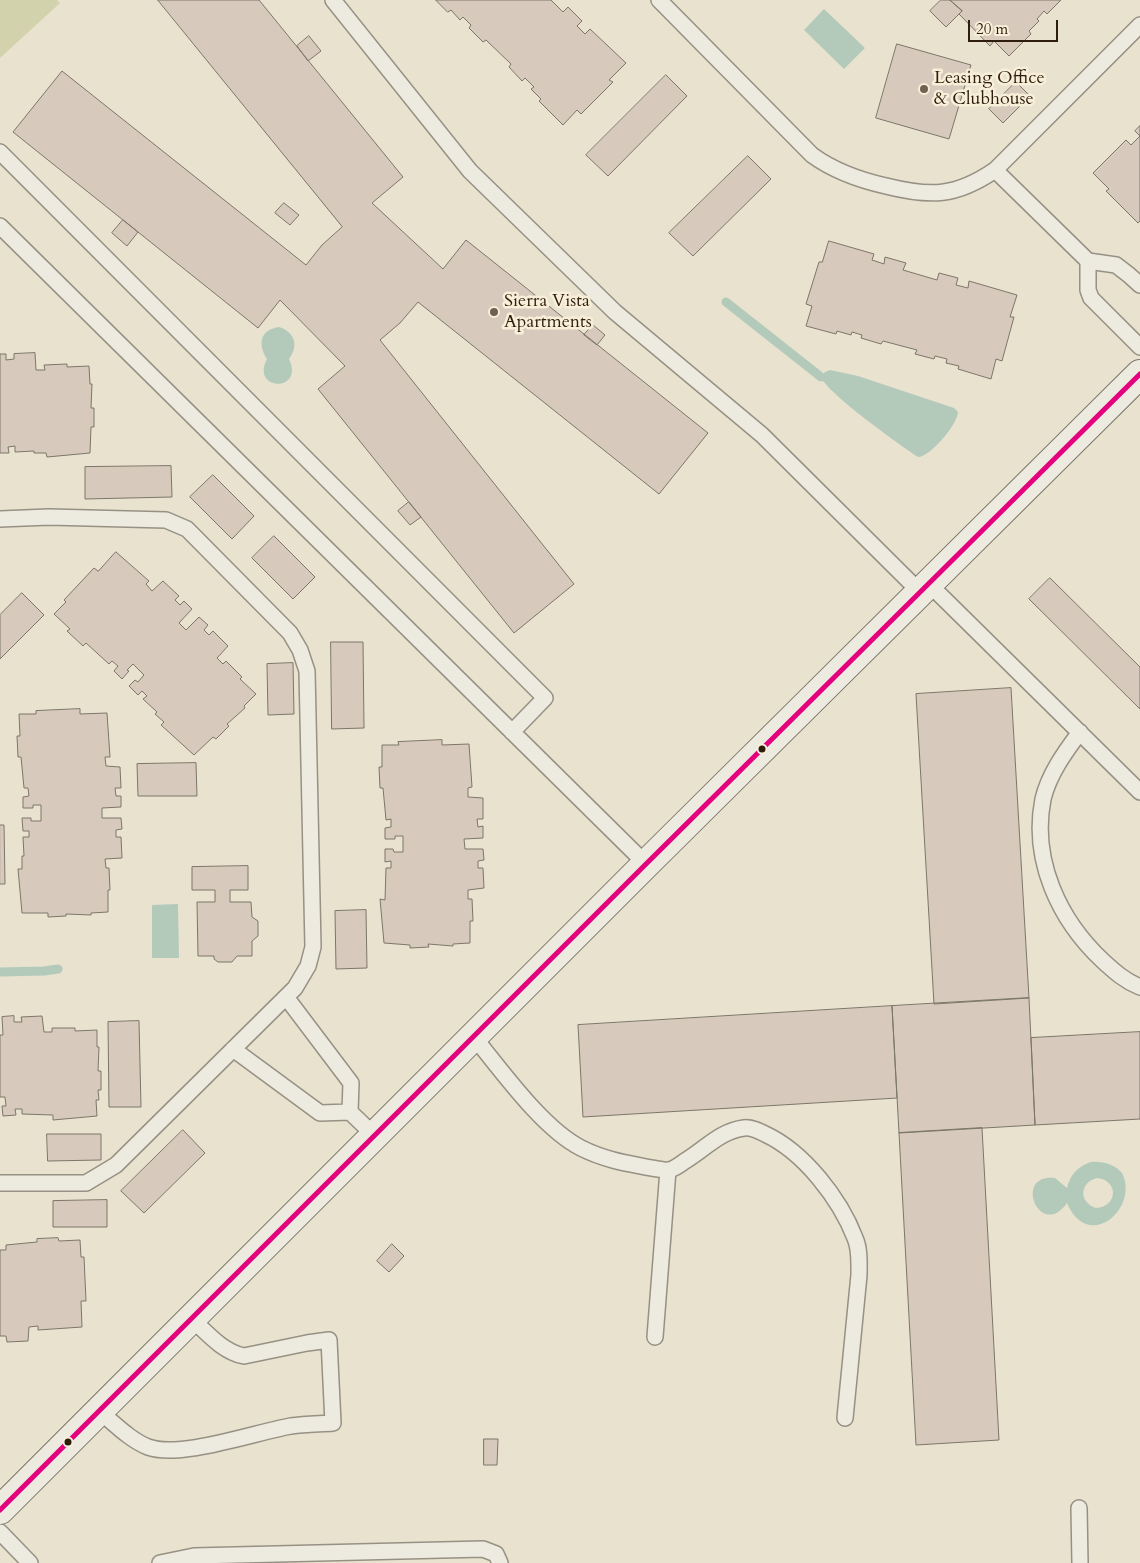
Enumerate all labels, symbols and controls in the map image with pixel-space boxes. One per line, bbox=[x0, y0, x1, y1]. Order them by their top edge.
scale bar bbox=[970, 10, 1060, 42]
text: 20 m bbox=[976, 19, 1008, 39]
place label: Leasing Office & Clubhouse bbox=[934, 68, 1045, 110]
marker: Leasing Office & Clubhouse bbox=[918, 83, 930, 95]
place label: Sierra Vista Apartments bbox=[504, 291, 592, 334]
marker: Sierra Vista Apartments bbox=[488, 306, 500, 318]
unlabelled marker bbox=[757, 744, 767, 754]
unlabelled marker bbox=[63, 1437, 73, 1447]

